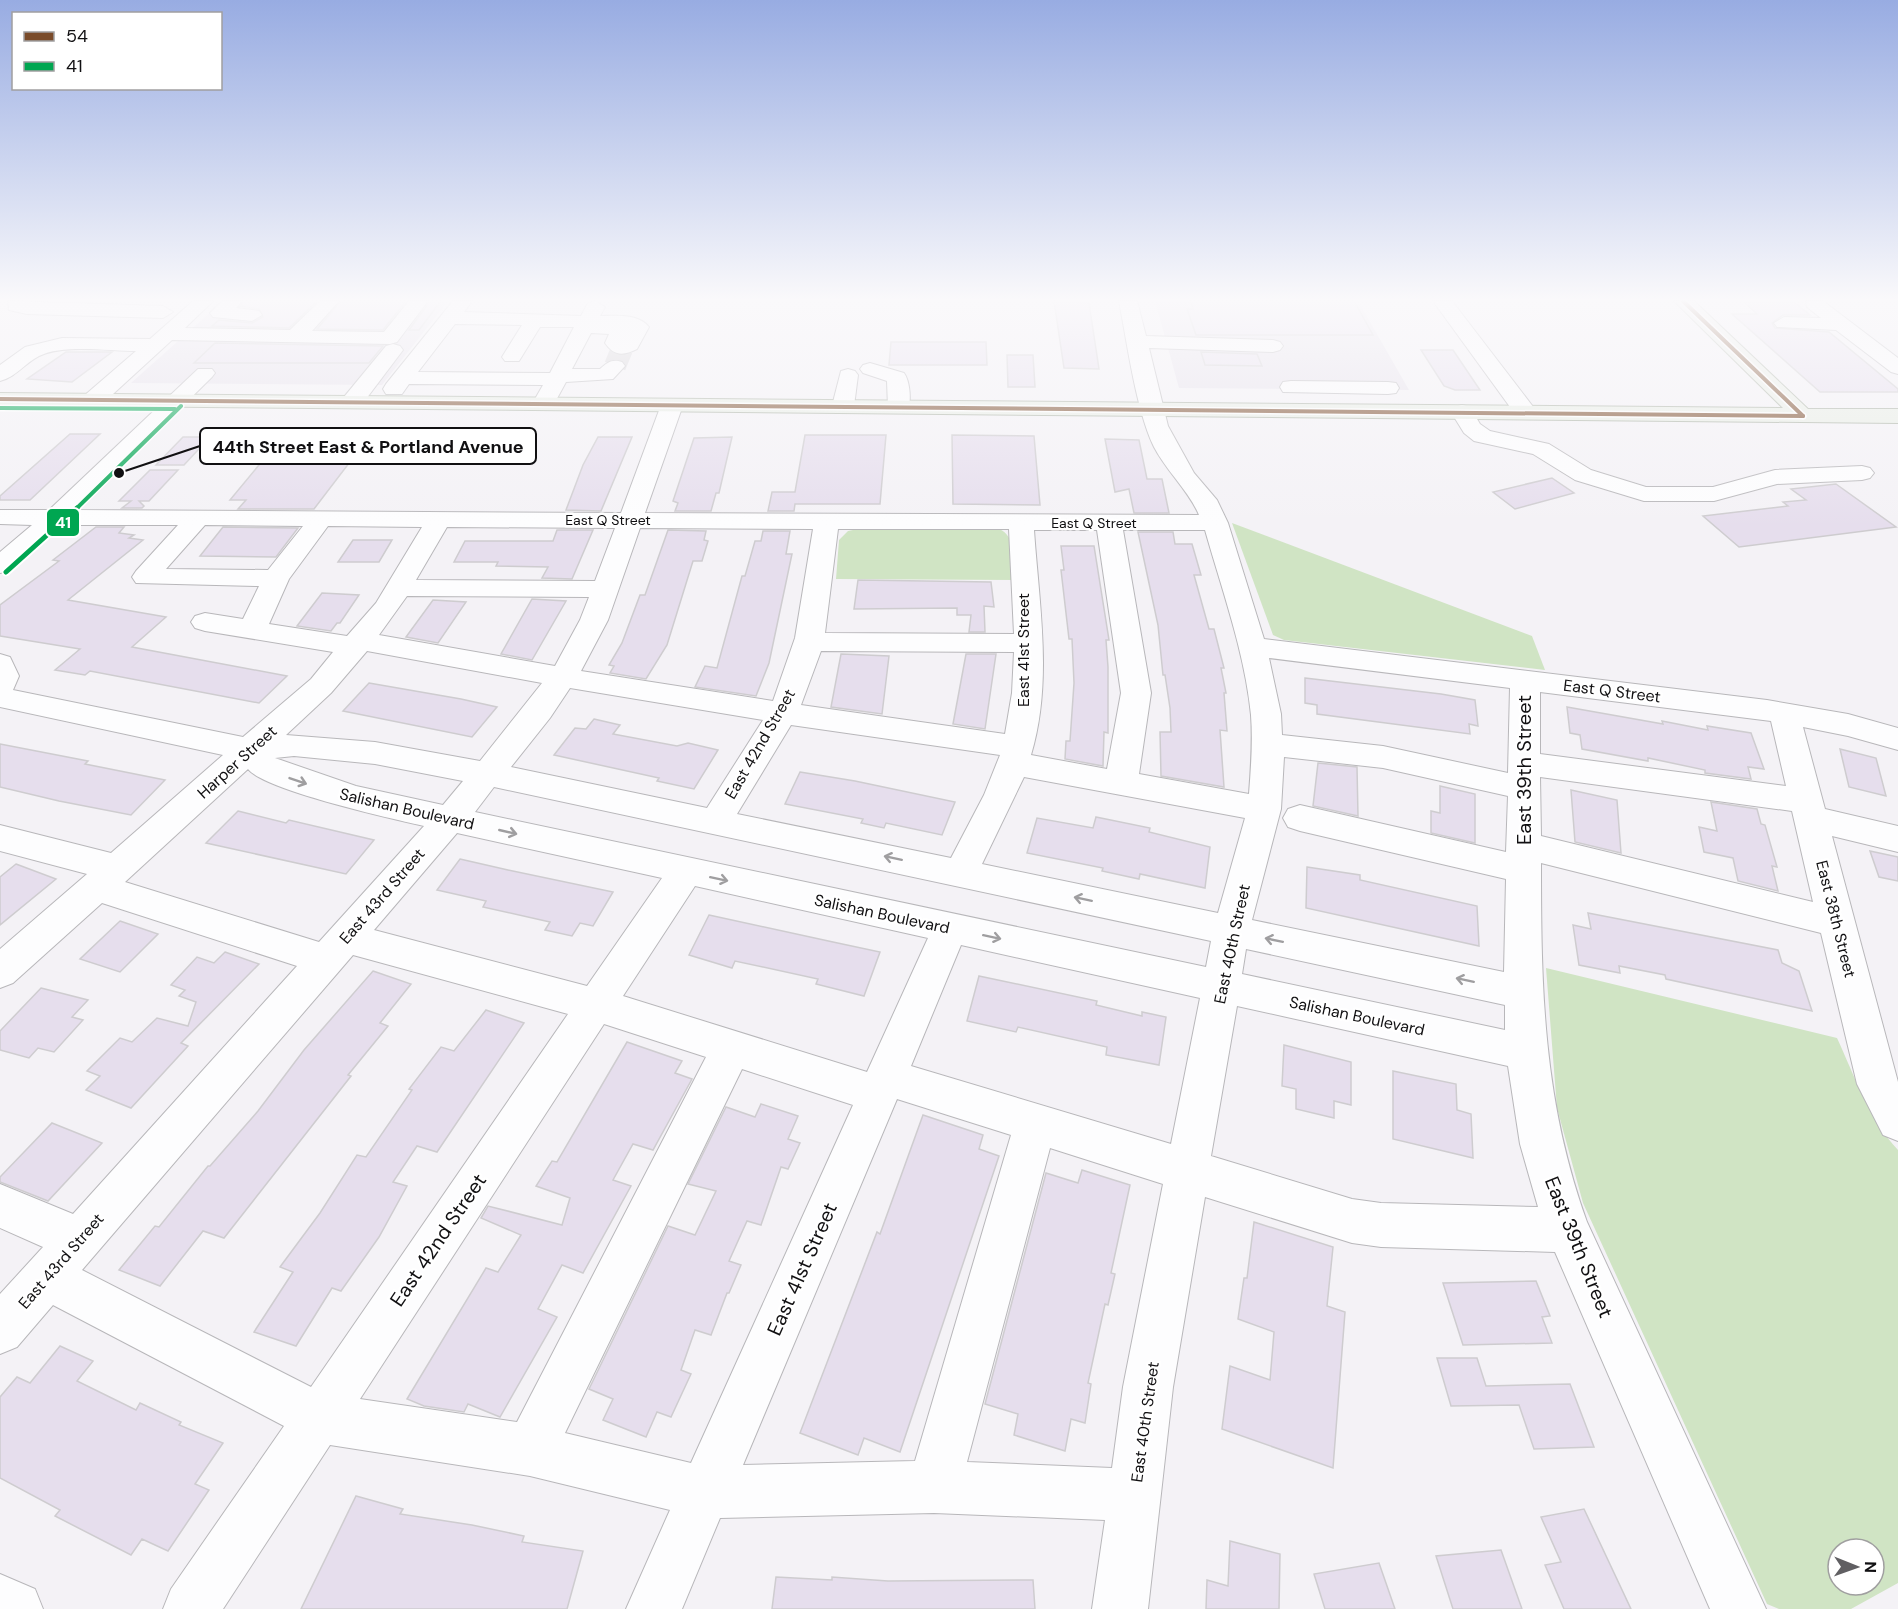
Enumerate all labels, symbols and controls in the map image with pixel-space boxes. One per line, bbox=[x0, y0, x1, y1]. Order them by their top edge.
legend bbox=[12, 12, 222, 90]
text: 54 bbox=[66, 24, 88, 48]
text: 41 bbox=[66, 54, 83, 78]
callout: 44th Street East & Portland Avenue bbox=[200, 428, 536, 464]
text: 44th Street East & Portland Avenue bbox=[212, 435, 524, 459]
line badge: 41 bbox=[46, 508, 80, 537]
street label: East Q Street bbox=[565, 511, 651, 529]
text: 41 bbox=[55, 512, 71, 533]
street label: East Q Street bbox=[1051, 514, 1137, 532]
street label: East 41st Street bbox=[1013, 593, 1034, 707]
street label: East Q Street bbox=[1562, 675, 1662, 707]
street label: East 42nd Street bbox=[720, 685, 800, 803]
street label: East 39th Street bbox=[1511, 695, 1537, 845]
street label: Harper Street bbox=[193, 721, 281, 803]
one-way arrow bbox=[289, 776, 307, 787]
street label: Salishan Boulevard bbox=[338, 783, 476, 835]
one-way arrow bbox=[498, 827, 517, 838]
street label: East 43rd Street bbox=[335, 844, 429, 948]
one-way arrow bbox=[883, 852, 903, 863]
street label: East 38th Street bbox=[1811, 858, 1861, 980]
one-way arrow bbox=[709, 874, 728, 885]
street label: East 40th Street bbox=[1209, 882, 1255, 1006]
street label: Salishan Boulevard bbox=[812, 889, 952, 939]
one-way arrow bbox=[1074, 893, 1094, 904]
one-way arrow bbox=[982, 932, 1001, 944]
one-way arrow bbox=[1265, 934, 1284, 945]
one-way arrow bbox=[1455, 974, 1475, 985]
street label: Salishan Boulevard bbox=[1287, 991, 1427, 1041]
street label: East 42nd Street bbox=[384, 1169, 492, 1311]
street label: East 39th Street bbox=[1539, 1173, 1619, 1322]
street label: East 41st Street bbox=[761, 1198, 843, 1339]
street label: East 43rd Street bbox=[14, 1209, 108, 1313]
street label: East 40th Street bbox=[1126, 1360, 1164, 1484]
north arrow bbox=[1826, 1537, 1886, 1597]
text: N bbox=[1860, 1561, 1881, 1573]

